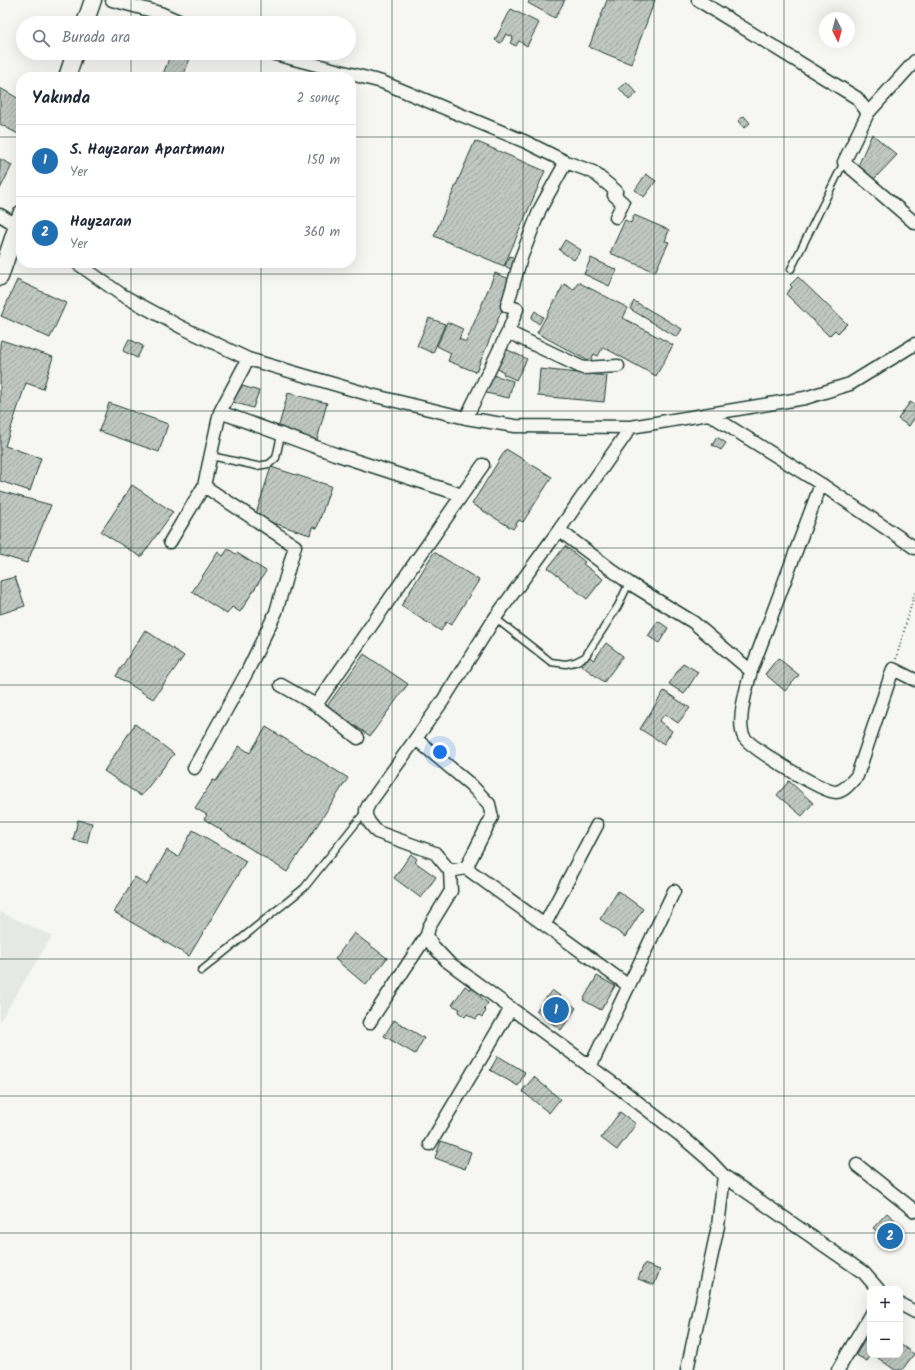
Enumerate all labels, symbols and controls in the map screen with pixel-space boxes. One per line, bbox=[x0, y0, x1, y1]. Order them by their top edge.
north arrow bbox=[819, 12, 855, 48]
search box bbox=[16, 16, 356, 60]
text: Burada ara bbox=[62, 26, 130, 50]
icon: search bbox=[30, 27, 52, 49]
text: Yakında bbox=[32, 85, 90, 112]
text: 2 sonuç bbox=[297, 88, 340, 109]
text: S. Hayzaran Apartmanı bbox=[70, 138, 224, 162]
text: 1 bbox=[43, 150, 47, 171]
text: 150 m bbox=[307, 150, 340, 171]
text: Yer bbox=[70, 162, 88, 183]
text: Hayzaran bbox=[70, 210, 131, 234]
text: 2 bbox=[41, 222, 49, 243]
text: 360 m bbox=[303, 222, 340, 243]
text: Yer bbox=[70, 234, 88, 255]
your location bbox=[430, 742, 450, 762]
pin: 1 bbox=[543, 995, 569, 1025]
pin: 2 bbox=[877, 1221, 903, 1251]
map controls bbox=[867, 1286, 903, 1358]
button: + bbox=[867, 1286, 903, 1322]
button: − bbox=[867, 1322, 903, 1358]

